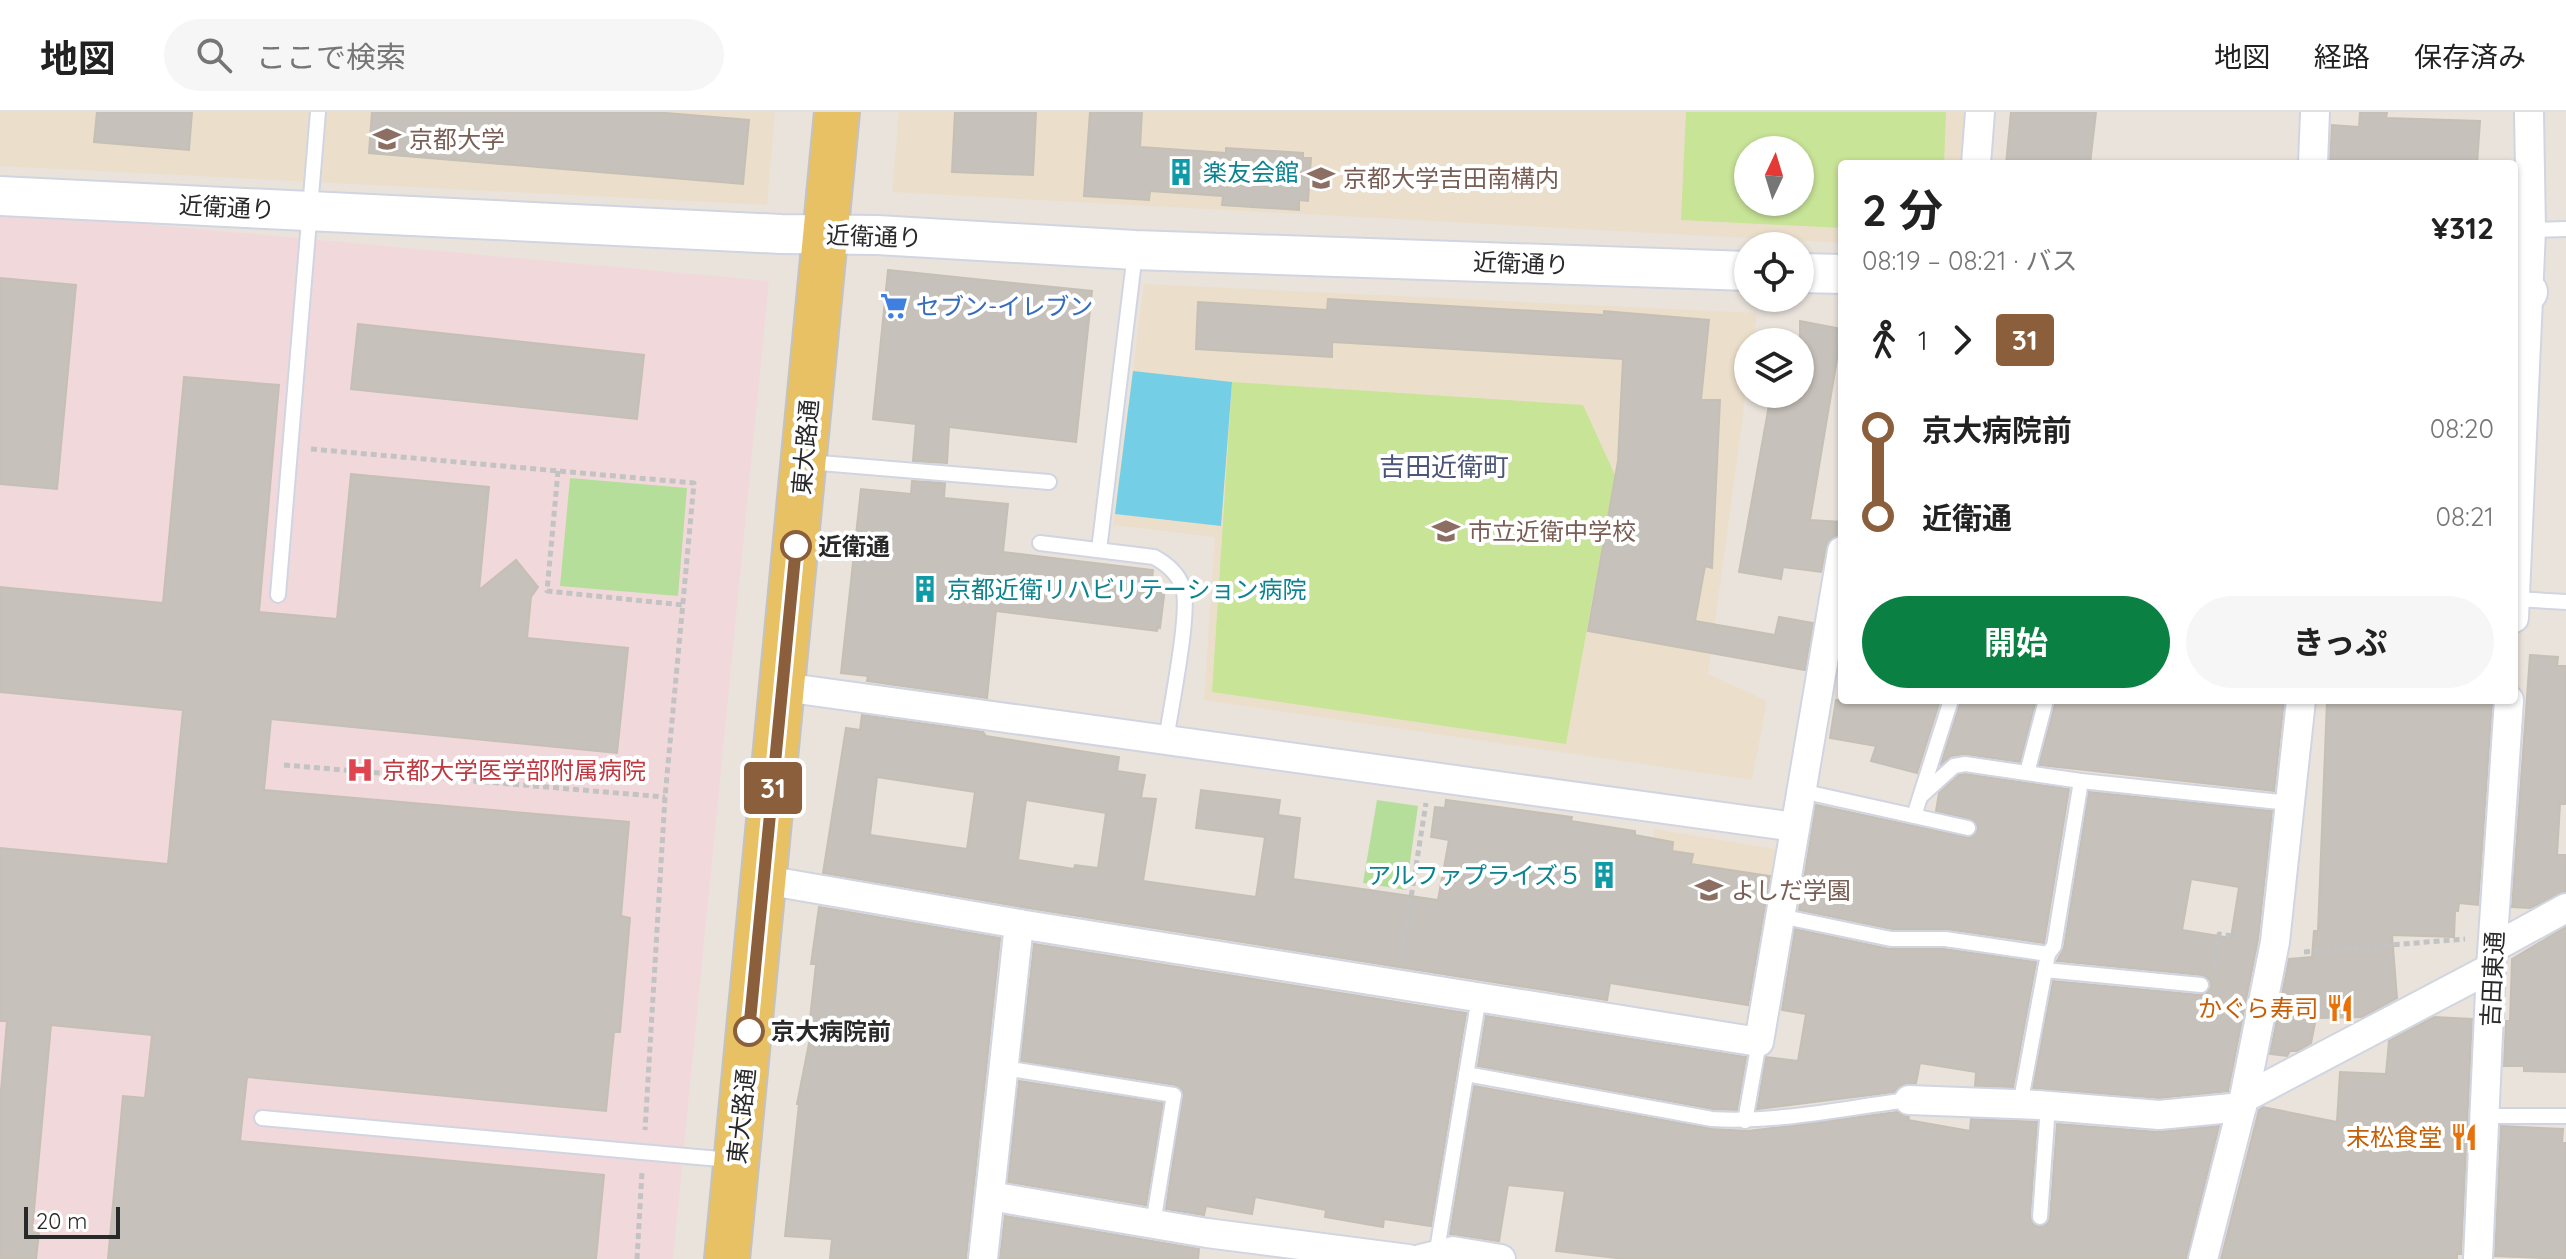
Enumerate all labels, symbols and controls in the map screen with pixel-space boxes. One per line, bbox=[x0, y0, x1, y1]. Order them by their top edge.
search box bbox=[164, 19, 724, 91]
icon: search bbox=[192, 33, 236, 77]
text: 地図 bbox=[40, 34, 116, 82]
text: ここで検索 bbox=[256, 38, 406, 76]
text: 地図 bbox=[2214, 39, 2270, 74]
text: 経路 bbox=[2314, 39, 2370, 74]
text: 保存済み bbox=[2414, 39, 2526, 74]
school or university icon: 京都大学 bbox=[372, 124, 402, 154]
place label: 京都大学 bbox=[409, 124, 505, 154]
north arrow bbox=[1734, 136, 1814, 216]
map controls bbox=[1734, 136, 1814, 408]
building icon: 楽友会館 bbox=[1166, 157, 1196, 187]
place label: 楽友会館 bbox=[1203, 157, 1299, 187]
school or university icon: 京都大学吉田南構内 bbox=[1306, 163, 1336, 193]
place label: 京都大学吉田南構内 bbox=[1343, 163, 1559, 193]
text: 2 分 bbox=[1862, 182, 1943, 237]
street label: 近衛通り bbox=[178, 190, 276, 224]
text: ¥312 bbox=[2431, 209, 2494, 247]
street label: 近衛通り bbox=[826, 219, 922, 253]
button: locate bbox=[1734, 232, 1814, 312]
text: 08:19 – 08:21 · バス bbox=[1862, 244, 2078, 277]
street label: 近衛通り bbox=[1473, 246, 1569, 280]
supermarket icon: セブン-イレブン bbox=[879, 291, 909, 321]
place label: セブン-イレブン bbox=[916, 291, 1093, 321]
icon: walk bbox=[1862, 318, 1906, 362]
icon: forward bbox=[1940, 318, 1984, 362]
text: 31 bbox=[2012, 322, 2038, 357]
text: 1 bbox=[1918, 324, 1928, 357]
button: layers bbox=[1734, 328, 1814, 408]
street label: 東大路通 bbox=[786, 398, 824, 496]
text: 京大病院前 bbox=[1922, 411, 2072, 449]
text: 08:20 bbox=[2430, 412, 2494, 445]
district label: 吉田近衛町 bbox=[1379, 450, 1509, 483]
text: 近衛通 bbox=[1922, 499, 2012, 537]
text: 08:21 bbox=[2436, 500, 2494, 533]
school or university icon: 市立近衛中学校 bbox=[1431, 516, 1461, 546]
place label: 市立近衛中学校 bbox=[1468, 516, 1636, 546]
marker: 近衛通 bbox=[781, 531, 811, 561]
place label: 近衛通 bbox=[818, 531, 890, 561]
building icon: 京都近衛リハビリテーション病院 bbox=[910, 574, 940, 604]
place label: 京都近衛リハビリテーション病院 bbox=[947, 574, 1307, 604]
button: 開始 bbox=[1862, 596, 2170, 688]
button: きっぷ bbox=[2186, 596, 2494, 688]
hospital icon: 京都大学医学部附属病院 bbox=[345, 755, 375, 785]
place label: 京都大学医学部附属病院 bbox=[382, 755, 646, 785]
line badge: 31 bbox=[737, 762, 809, 814]
text: 31 bbox=[760, 770, 786, 805]
place label: アルファプライズ５ bbox=[1367, 860, 1582, 890]
building icon: アルファプライズ５ bbox=[1589, 860, 1619, 890]
school or university icon: よしだ学園 bbox=[1694, 875, 1724, 905]
place label: よしだ学園 bbox=[1731, 875, 1851, 905]
street label: 吉田東通 bbox=[2475, 930, 2509, 1028]
place label: かぐら寿司 bbox=[2198, 993, 2318, 1023]
restaurant icon: かぐら寿司 bbox=[2325, 993, 2355, 1023]
marker: 京大病院前 bbox=[734, 1016, 764, 1046]
place label: 京大病院前 bbox=[771, 1016, 891, 1046]
street label: 東大路通 bbox=[721, 1067, 761, 1165]
place label: 末松食堂 bbox=[2346, 1122, 2442, 1152]
restaurant icon: 末松食堂 bbox=[2449, 1122, 2479, 1152]
scale bar bbox=[24, 1203, 120, 1239]
text: 20 m bbox=[36, 1207, 87, 1235]

